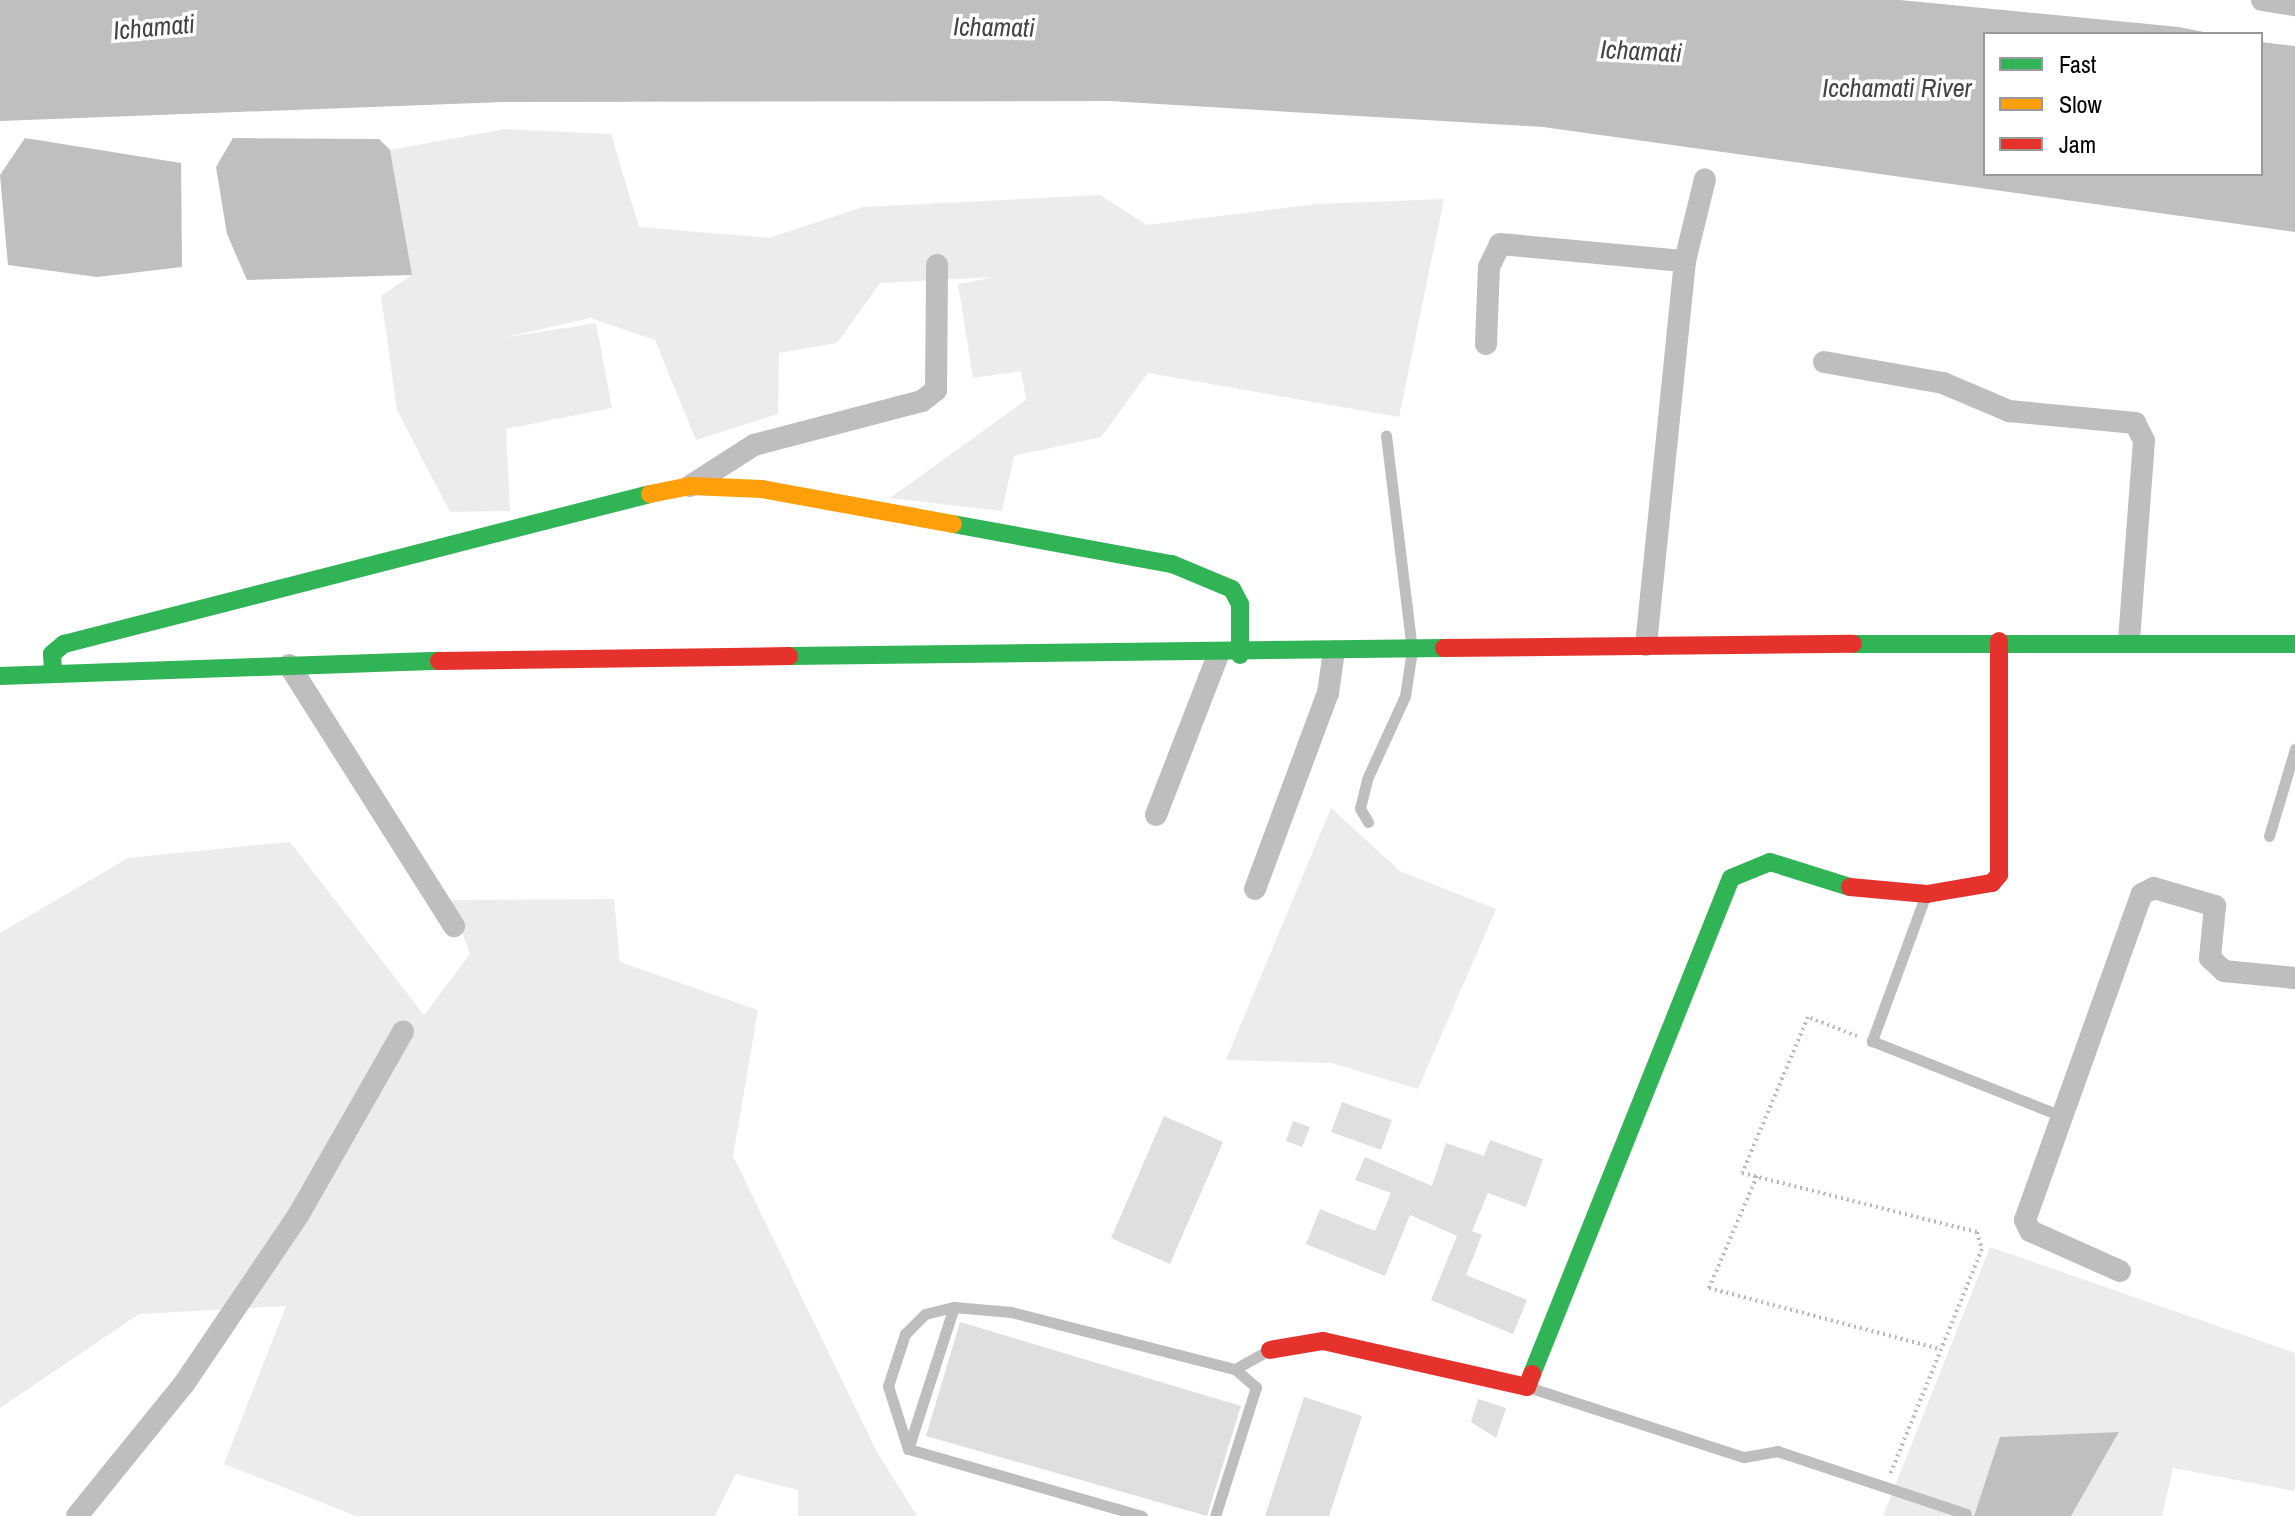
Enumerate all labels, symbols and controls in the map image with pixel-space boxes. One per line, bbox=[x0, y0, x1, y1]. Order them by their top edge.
water label: Ichamati bbox=[112, 8, 196, 46]
water label: Ichamati bbox=[953, 11, 1035, 43]
legend bbox=[1983, 32, 2263, 176]
water label: Ichamati bbox=[1599, 33, 1683, 69]
text: Fast bbox=[2059, 48, 2096, 80]
water label: Icchamati River bbox=[1822, 72, 1972, 104]
text: Slow bbox=[2059, 88, 2102, 120]
text: Jam bbox=[2059, 128, 2096, 160]

